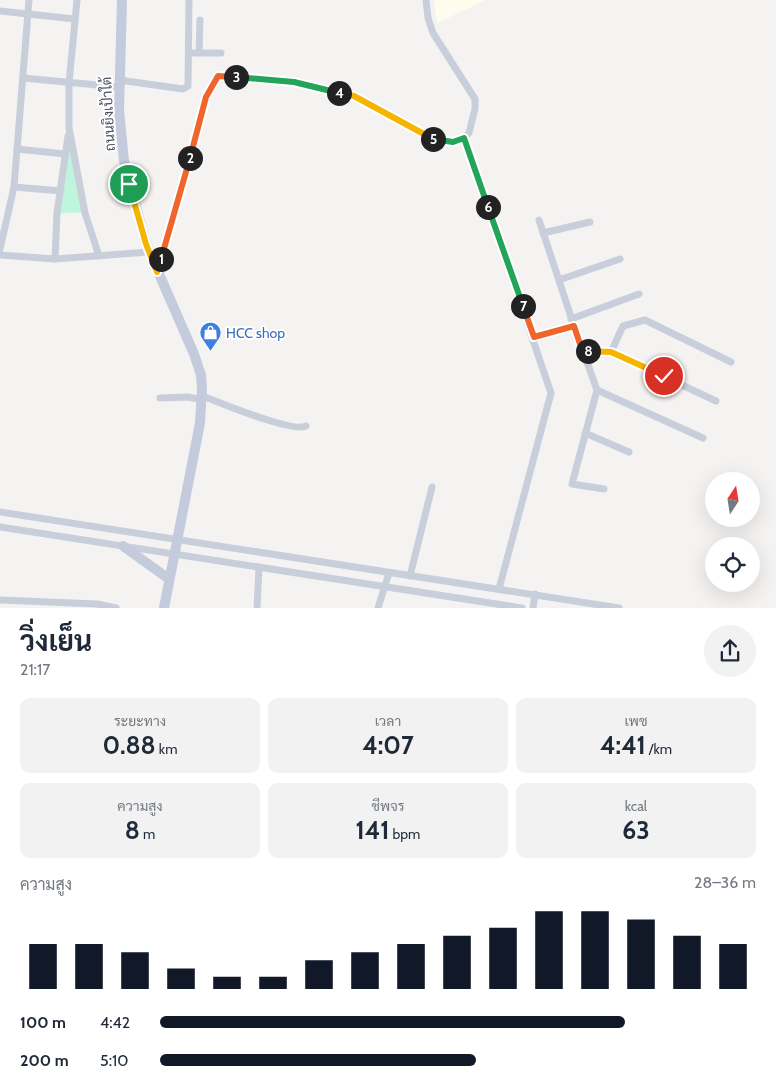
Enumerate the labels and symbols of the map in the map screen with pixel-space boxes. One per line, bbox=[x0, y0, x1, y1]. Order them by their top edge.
pin: 3 bbox=[224, 64, 248, 90]
street label: ถนนยิงเป้าใต้ bbox=[97, 76, 119, 152]
pin: 4 bbox=[326, 80, 352, 106]
pin: 5 bbox=[420, 126, 446, 152]
pin: 2 bbox=[178, 146, 202, 170]
pin bbox=[108, 163, 150, 205]
pin: 6 bbox=[476, 194, 500, 220]
pin: 1 bbox=[148, 246, 174, 272]
pin: 7 bbox=[510, 294, 536, 318]
shop icon: HCC shop bbox=[198, 321, 222, 352]
place label: HCC shop bbox=[226, 324, 285, 342]
pin: 8 bbox=[576, 338, 600, 364]
pin bbox=[643, 355, 685, 397]
north arrow bbox=[705, 472, 760, 528]

